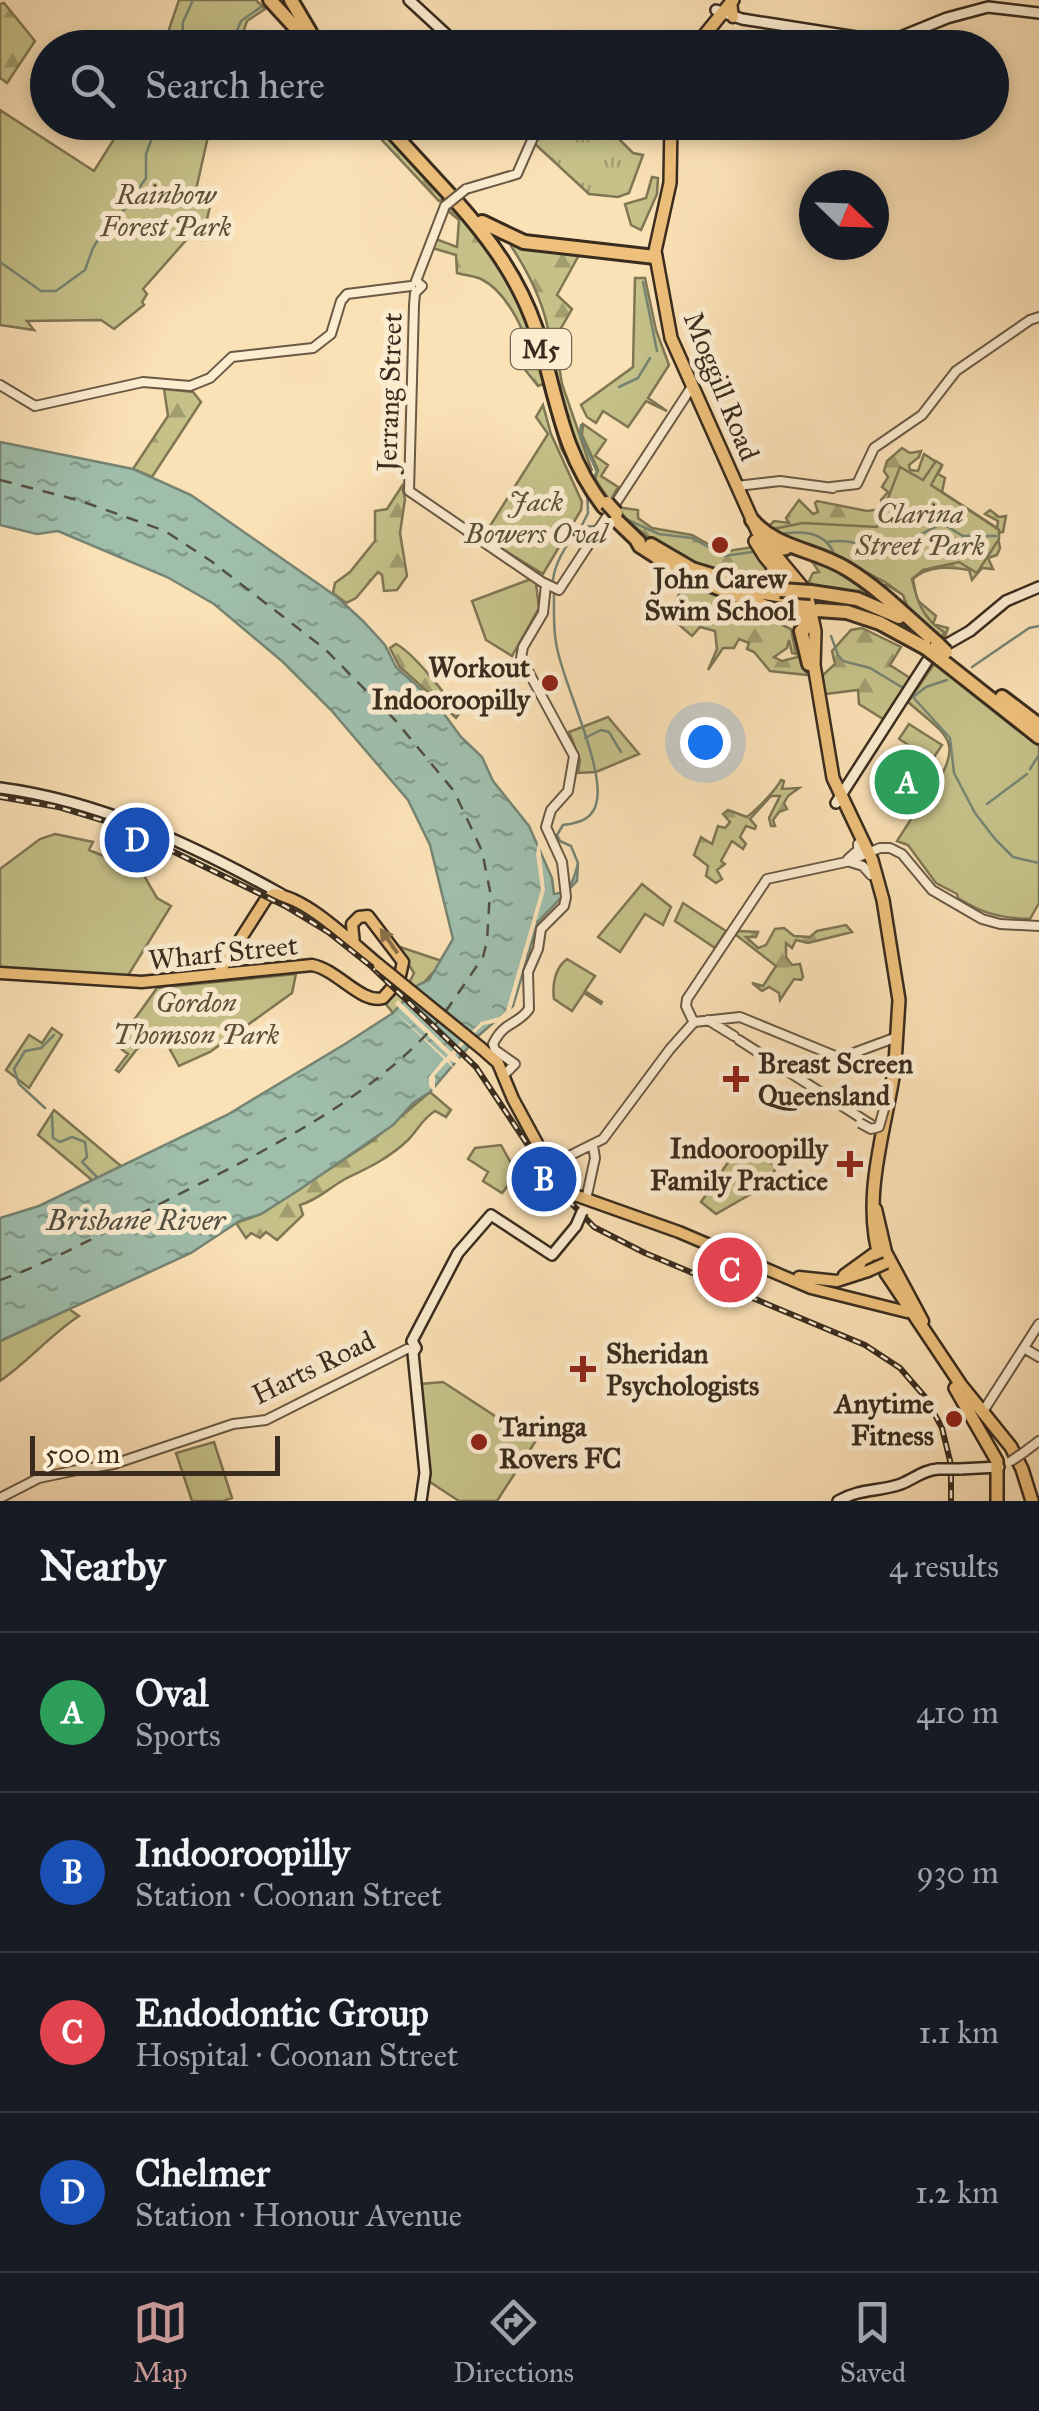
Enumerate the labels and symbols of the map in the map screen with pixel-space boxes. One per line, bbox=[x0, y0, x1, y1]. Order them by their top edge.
north arrow bbox=[799, 170, 889, 260]
park label: Rainbow Forest Park bbox=[100, 177, 232, 244]
street label: Moggill Road bbox=[676, 307, 767, 466]
street label: Jerrang Street bbox=[369, 312, 410, 475]
road number: M5 bbox=[511, 329, 571, 369]
park label: Jack Bowers Oval bbox=[463, 484, 610, 551]
park label: Clarina Street Park bbox=[854, 496, 985, 563]
marker: John Carew Swim School bbox=[709, 534, 731, 556]
place label: John Carew Swim School bbox=[644, 561, 796, 628]
place label: Workout Indooroopilly bbox=[372, 650, 531, 717]
marker: Workout Indooroopilly bbox=[539, 672, 561, 694]
your location bbox=[680, 717, 731, 768]
pin: A bbox=[874, 744, 940, 820]
pin: D bbox=[104, 802, 170, 878]
street label: Wharf Street bbox=[147, 927, 299, 978]
one-way arrow bbox=[380, 928, 399, 955]
park label: Gordon Thomson Park bbox=[113, 985, 280, 1052]
place label: Breast Screen Queensland bbox=[758, 1046, 913, 1113]
marker: Breast Screen Queensland bbox=[723, 1066, 749, 1092]
place label: Indooroopilly Family Practice bbox=[650, 1131, 829, 1198]
pin: B bbox=[512, 1142, 576, 1216]
marker: Indooroopilly Family Practice bbox=[837, 1151, 863, 1177]
water label: Brisbane River bbox=[45, 1202, 227, 1238]
pin: C bbox=[698, 1232, 762, 1308]
street label: Harts Road bbox=[246, 1323, 380, 1412]
place label: Sheridan Psychologists bbox=[606, 1336, 759, 1403]
marker: Sheridan Psychologists bbox=[570, 1356, 596, 1382]
place label: Anytime Fitness bbox=[833, 1386, 934, 1453]
marker: Anytime Fitness bbox=[943, 1408, 965, 1430]
place label: Taringa Rovers FC bbox=[499, 1409, 621, 1476]
scale bar bbox=[30, 1431, 280, 1476]
marker: Taringa Rovers FC bbox=[468, 1431, 490, 1453]

